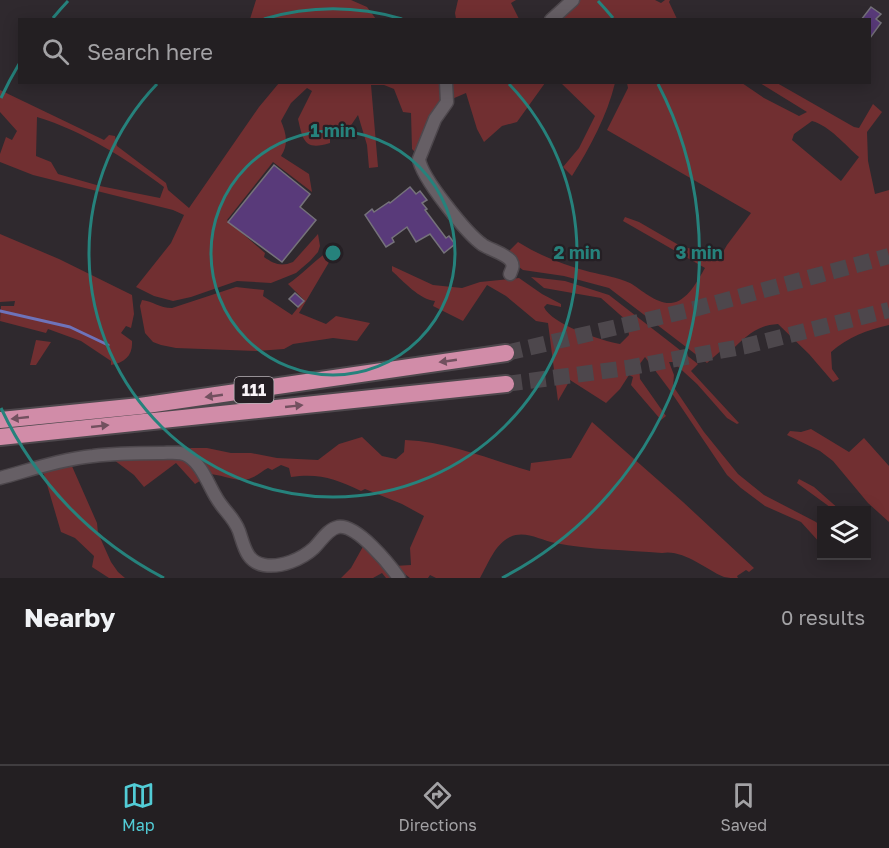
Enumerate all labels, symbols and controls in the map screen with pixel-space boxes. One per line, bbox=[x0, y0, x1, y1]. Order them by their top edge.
search box bbox=[18, 18, 871, 84]
icon: search bbox=[39, 35, 72, 68]
text: Search here bbox=[87, 38, 213, 65]
text: 1 min bbox=[310, 119, 356, 141]
text: 2 min bbox=[553, 241, 601, 263]
text: 3 min bbox=[675, 241, 723, 263]
centre of rings bbox=[323, 243, 343, 263]
one-way arrow bbox=[439, 357, 458, 366]
road number: 111 bbox=[234, 377, 274, 403]
one-way arrow bbox=[204, 391, 223, 400]
one-way arrow bbox=[284, 401, 303, 411]
one-way arrow bbox=[11, 413, 30, 423]
one-way arrow bbox=[91, 421, 110, 431]
map controls bbox=[817, 506, 871, 560]
button: layers bbox=[817, 506, 871, 560]
text: Nearby bbox=[24, 602, 115, 633]
text: 0 results bbox=[781, 605, 865, 629]
tab: Map bbox=[122, 779, 155, 835]
tab: Directions bbox=[399, 779, 477, 835]
tab: Saved bbox=[720, 779, 767, 835]

